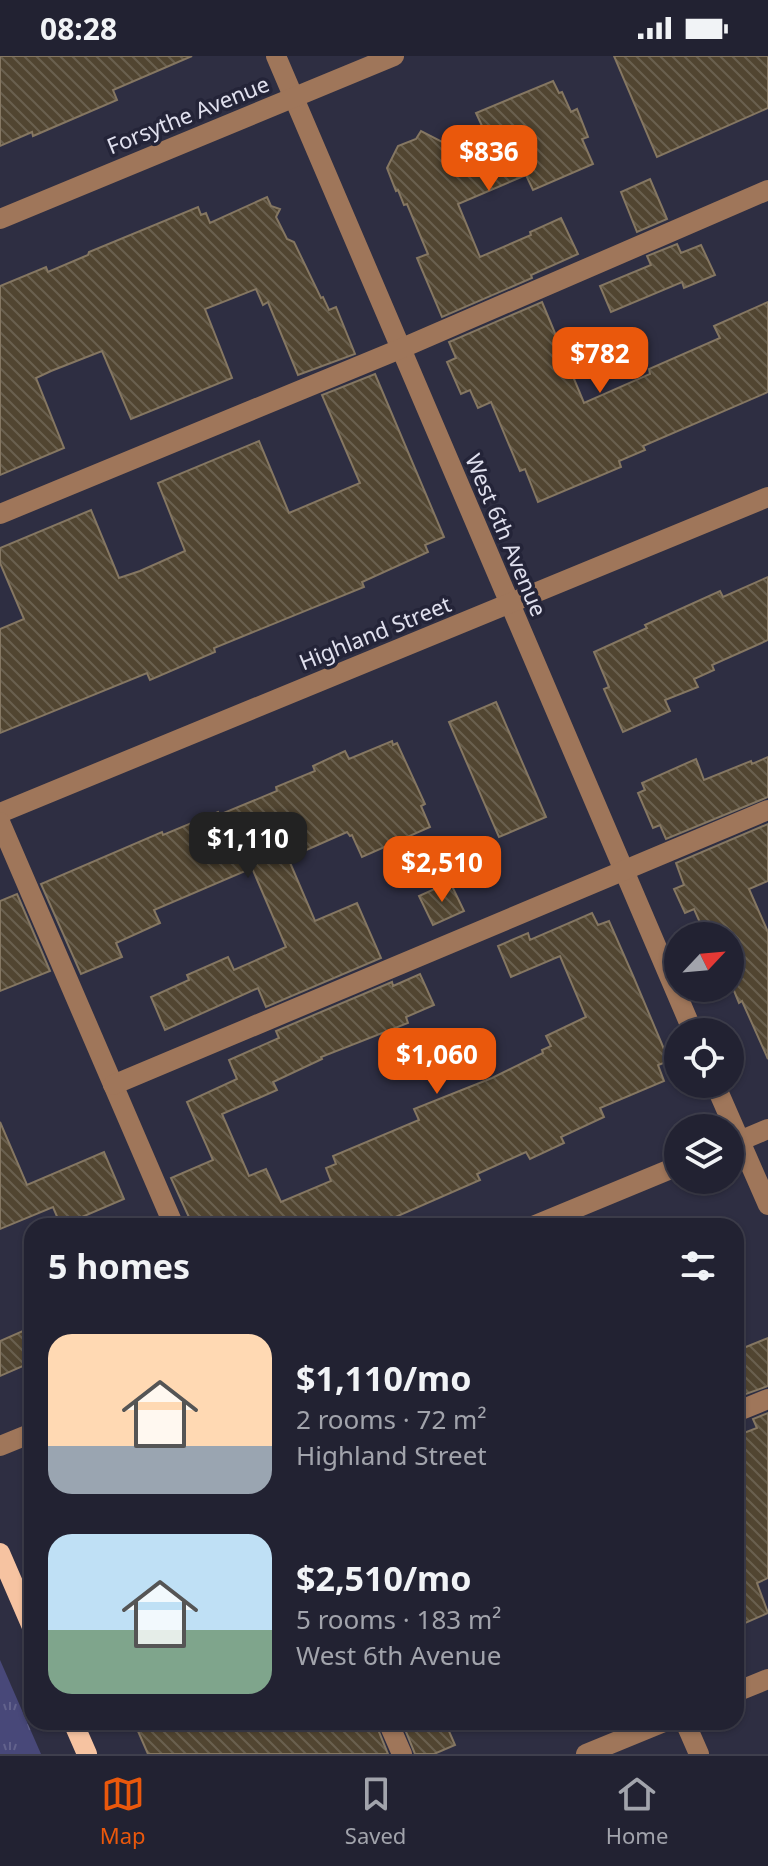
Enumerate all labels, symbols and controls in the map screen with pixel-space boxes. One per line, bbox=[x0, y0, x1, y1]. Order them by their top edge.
text: 08:28 bbox=[40, 8, 117, 49]
street label: Forsythe Avenue bbox=[102, 68, 273, 160]
pin: $836 bbox=[442, 125, 536, 193]
text: $836 bbox=[459, 133, 519, 169]
pin: $782 bbox=[553, 327, 647, 395]
text: $782 bbox=[570, 335, 630, 371]
street label: West 6th Avenue bbox=[459, 449, 555, 620]
street label: Highland Street bbox=[294, 588, 455, 676]
pin: $1,110 bbox=[183, 812, 313, 880]
text: $1,110 bbox=[207, 820, 289, 856]
pin: $2,510 bbox=[377, 836, 507, 904]
text: $2,510 bbox=[401, 844, 483, 880]
north arrow bbox=[664, 922, 744, 1002]
map controls bbox=[664, 922, 744, 1194]
button: locate bbox=[664, 1018, 744, 1098]
pin: $1,060 bbox=[372, 1028, 502, 1096]
text: $1,060 bbox=[396, 1036, 478, 1072]
button: layers bbox=[664, 1114, 744, 1194]
text: 5 homes bbox=[48, 1243, 190, 1289]
icon: filters bbox=[676, 1244, 720, 1288]
text: $1,110/mo bbox=[296, 1355, 471, 1401]
icon: home bbox=[112, 1366, 208, 1462]
text: 2 rooms · 72 m² bbox=[296, 1401, 486, 1437]
text: Highland Street bbox=[296, 1437, 487, 1473]
text: $2,510/mo bbox=[296, 1555, 471, 1601]
icon: home bbox=[112, 1566, 208, 1662]
text: 5 rooms · 183 m² bbox=[296, 1601, 501, 1637]
text: West 6th Avenue bbox=[296, 1637, 501, 1673]
tab: Map bbox=[100, 1772, 146, 1850]
tab: Saved bbox=[345, 1772, 406, 1850]
tab: Home bbox=[606, 1772, 668, 1850]

